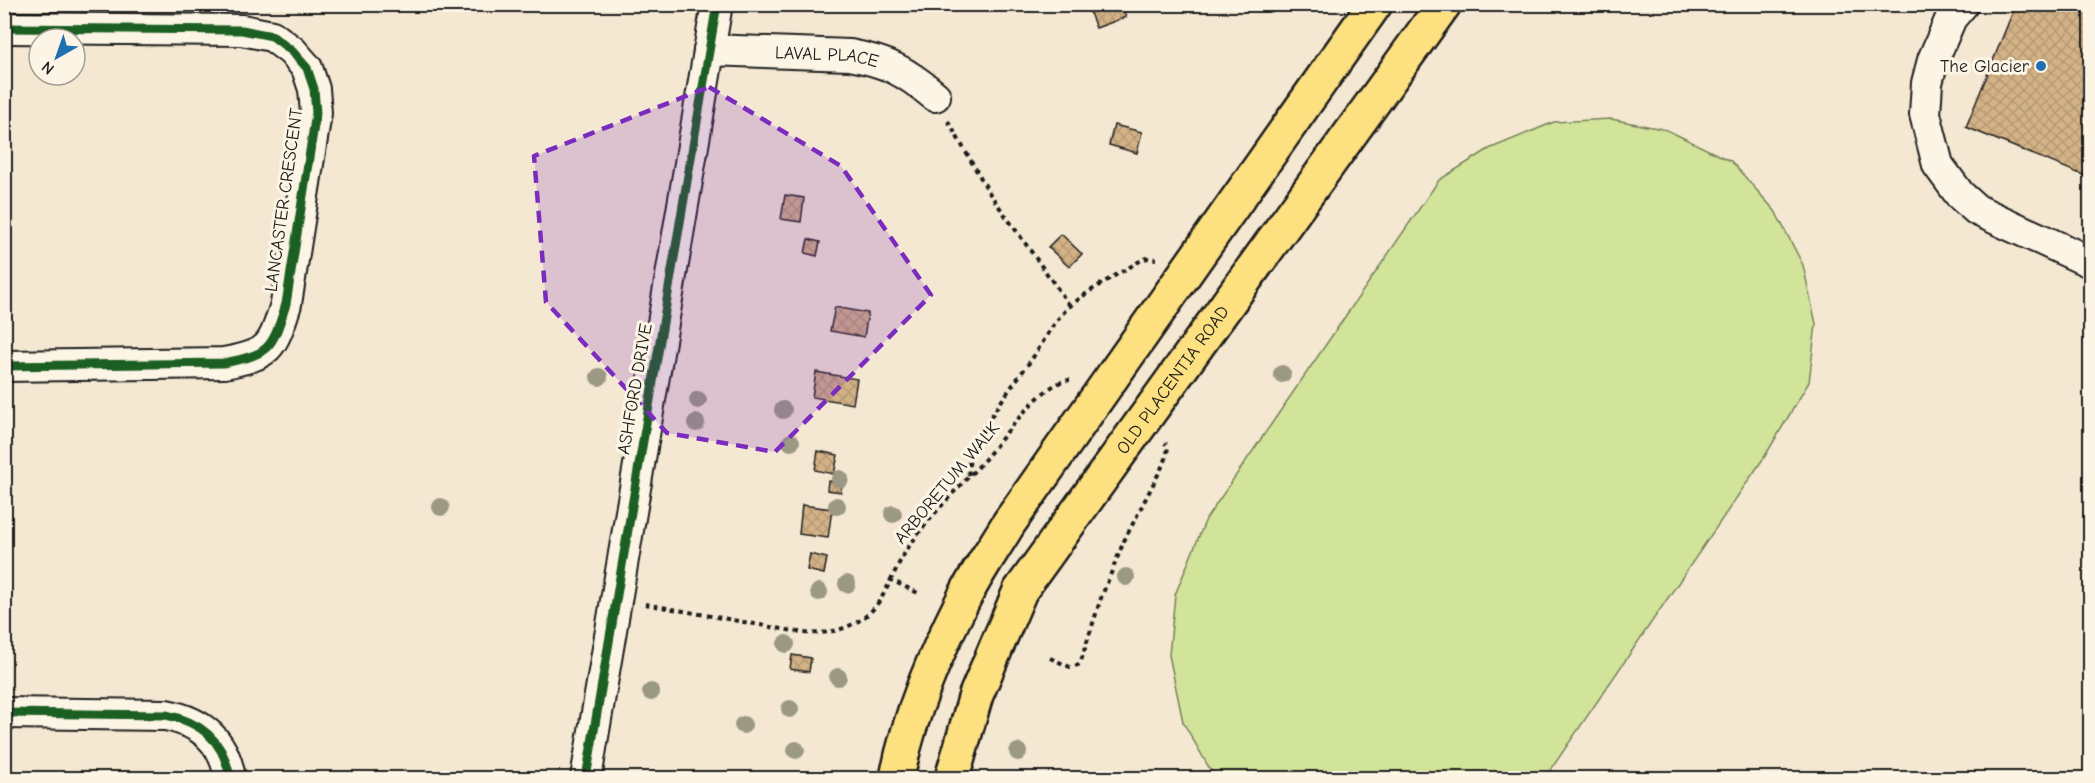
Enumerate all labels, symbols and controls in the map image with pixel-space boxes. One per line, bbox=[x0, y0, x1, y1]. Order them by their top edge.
north arrow bbox=[27, 27, 87, 87]
street label: LAVAL PLACE bbox=[775, 42, 881, 72]
place label: The Glacier bbox=[1940, 56, 2030, 77]
text: N bbox=[38, 57, 58, 78]
marker: The Glacier bbox=[2034, 59, 2048, 73]
street label: LANCASTER CRESCENT bbox=[261, 106, 307, 293]
street label: OLD PLACENTIA ROAD bbox=[1112, 301, 1233, 458]
street label: ASHFORD DRIVE bbox=[613, 322, 657, 456]
street label: ARBORETUM WALK bbox=[890, 418, 1004, 548]

